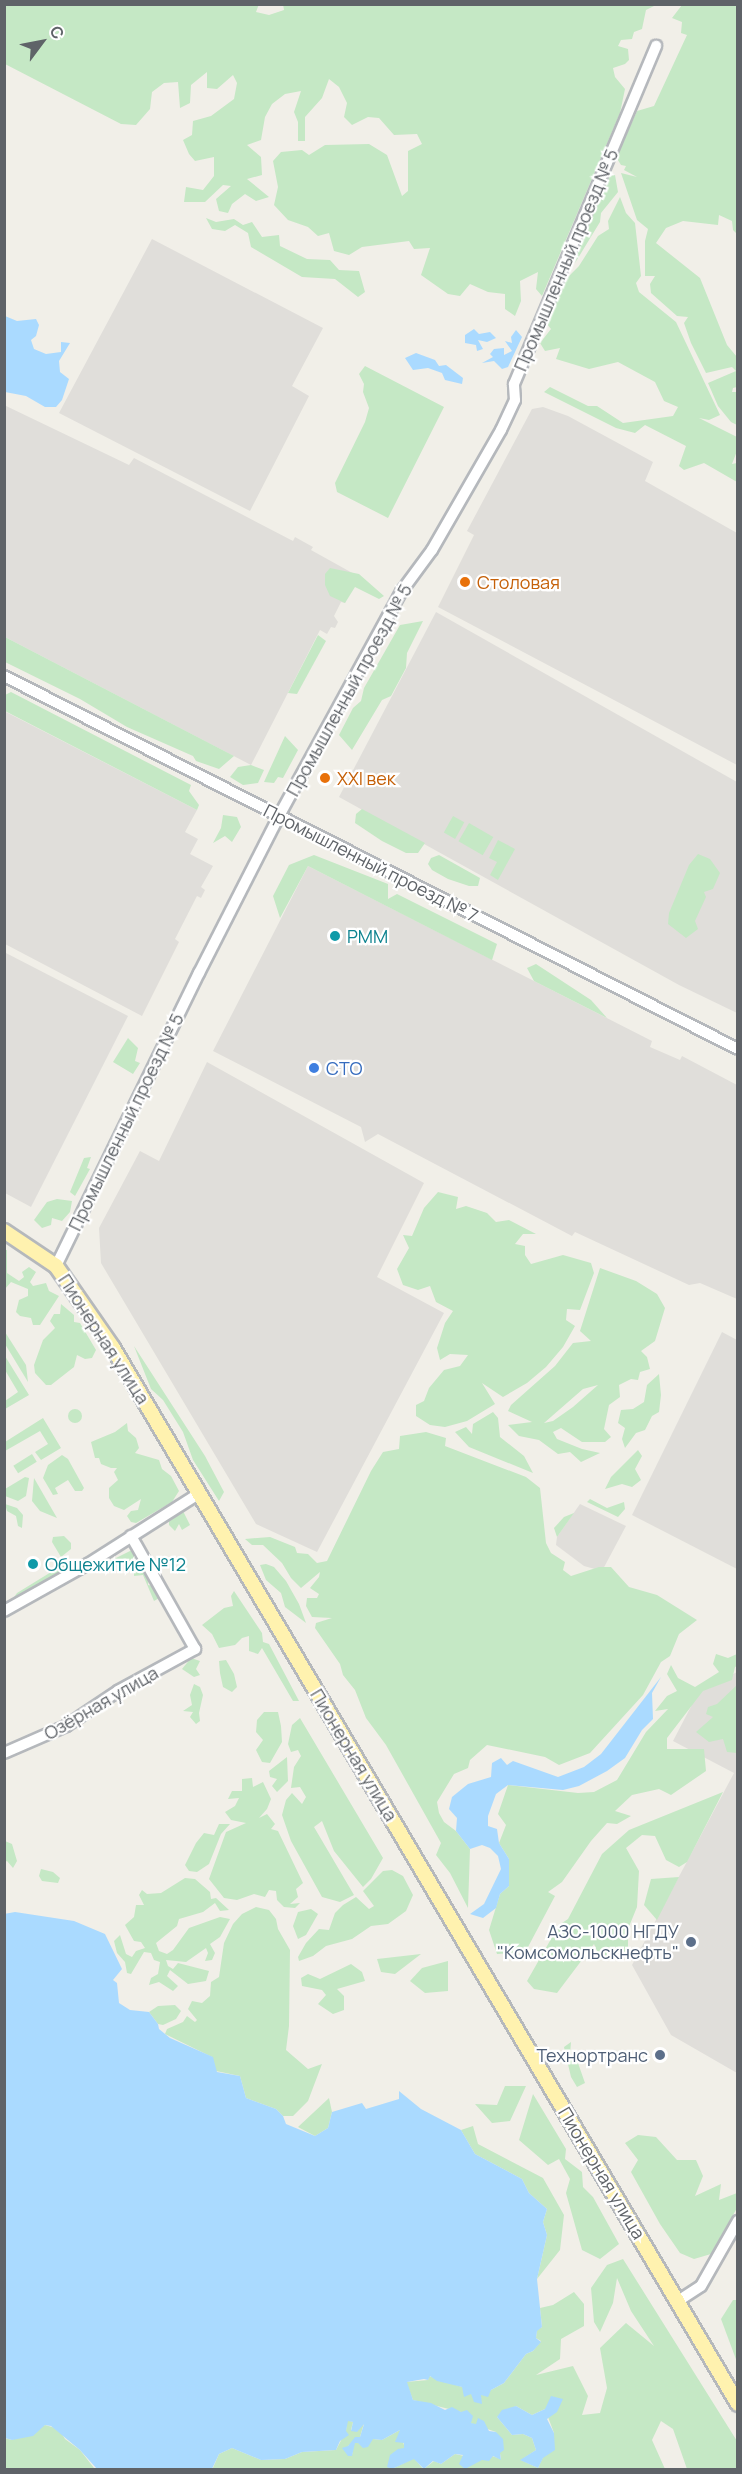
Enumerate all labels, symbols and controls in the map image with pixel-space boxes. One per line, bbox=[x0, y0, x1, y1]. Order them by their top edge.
north arrow bbox=[12, 12, 72, 72]
text: С bbox=[45, 22, 70, 43]
street label: Промышленный проезд № 5 bbox=[509, 146, 623, 374]
place label: Столовая bbox=[477, 571, 560, 593]
marker: Столовая bbox=[458, 575, 472, 589]
street label: Промышленный проезд № 5 bbox=[282, 580, 416, 800]
place label: XXI век bbox=[337, 767, 396, 789]
marker: XXI век bbox=[318, 771, 332, 785]
street label: Промышленный проезд № 7 bbox=[260, 799, 482, 927]
place label: РММ bbox=[347, 925, 388, 947]
marker: РММ bbox=[328, 929, 342, 943]
street label: Промышленный проезд № 5 bbox=[64, 1010, 188, 1234]
place label: СТО bbox=[326, 1057, 363, 1079]
marker: СТО bbox=[307, 1061, 321, 1075]
street label: Пионерная улица bbox=[54, 1270, 154, 1408]
place label: Общежитие №12 bbox=[45, 1553, 186, 1575]
marker: Общежитие №12 bbox=[26, 1557, 40, 1571]
street label: Озёрная улица bbox=[40, 1662, 162, 1744]
street label: Пионерная улица bbox=[306, 1685, 402, 1825]
place label: АЗС-1000 НГДУ "Комсомольскнефть" bbox=[497, 1921, 679, 1964]
marker: АЗС-1000 НГДУ "Комсомольскнефть" bbox=[684, 1935, 698, 1949]
place label: Технортранс bbox=[537, 2044, 648, 2066]
marker: Технортранс bbox=[653, 2048, 667, 2062]
street label: Пионерная улица bbox=[554, 2103, 650, 2243]

